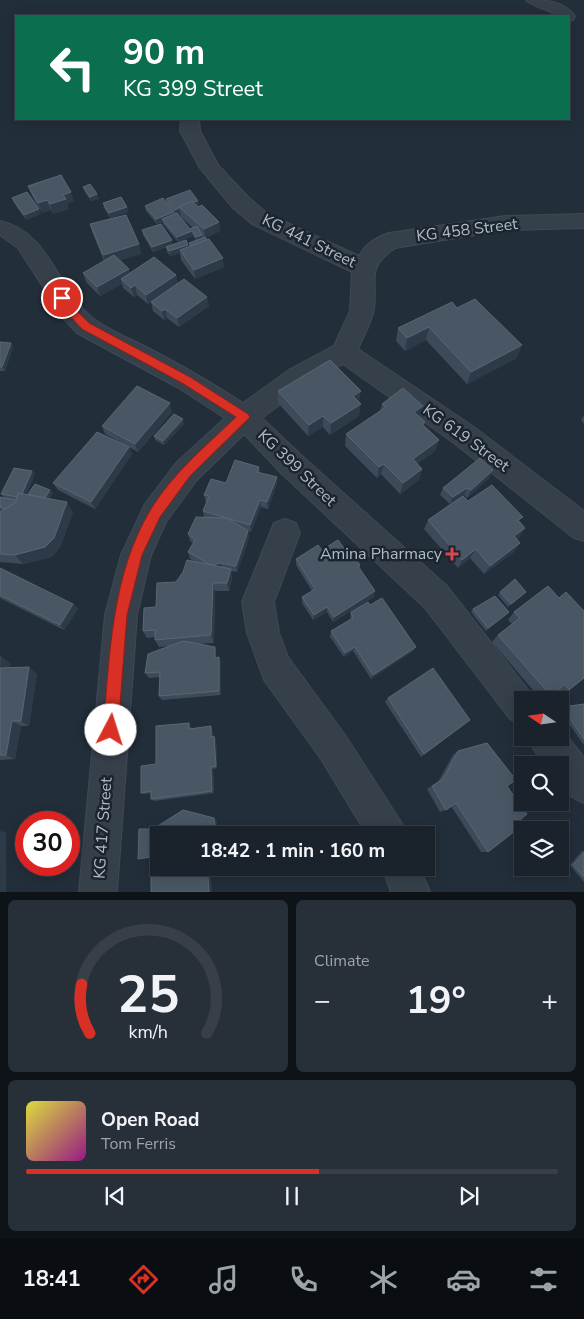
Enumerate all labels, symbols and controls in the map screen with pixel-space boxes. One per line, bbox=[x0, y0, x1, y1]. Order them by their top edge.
text: 90 m bbox=[123, 29, 205, 76]
icon: left bbox=[40, 35, 105, 100]
text: KG 399 Street bbox=[123, 74, 263, 104]
street label: KG 441 Street bbox=[258, 209, 360, 273]
street label: KG 458 Street bbox=[415, 213, 519, 247]
pin bbox=[41, 277, 83, 319]
icon: arrive bbox=[48, 284, 76, 312]
street label: KG 619 Street bbox=[418, 399, 514, 477]
street label: KG 399 Street bbox=[253, 425, 342, 512]
place label: Amina Pharmacy bbox=[320, 543, 443, 565]
marker: Amina Pharmacy bbox=[446, 548, 458, 560]
north arrow bbox=[514, 691, 569, 746]
map controls bbox=[514, 691, 569, 876]
position arrow bbox=[84, 703, 136, 755]
button: search bbox=[514, 756, 569, 811]
street label: KG 417 Street bbox=[88, 776, 118, 880]
speed limit sign: 30 bbox=[15, 811, 80, 876]
button: layers bbox=[514, 821, 569, 876]
text: 18:42 · 1 min · 160 m bbox=[200, 838, 385, 864]
text: Climate bbox=[314, 950, 369, 972]
text: 25 bbox=[117, 959, 179, 1030]
text: 19° bbox=[406, 975, 466, 1026]
text: − bbox=[314, 982, 331, 1020]
text: + bbox=[541, 982, 558, 1020]
text: km/h bbox=[128, 1020, 168, 1044]
text: Open Road bbox=[101, 1107, 199, 1133]
text: Tom Ferris bbox=[101, 1133, 176, 1155]
icon: previous bbox=[101, 1182, 129, 1210]
icon: pause bbox=[278, 1182, 306, 1210]
icon: next bbox=[455, 1182, 483, 1210]
icon: directions bbox=[126, 1262, 161, 1297]
icon: music bbox=[206, 1262, 241, 1297]
icon: phone bbox=[286, 1262, 321, 1297]
icon: climate bbox=[366, 1262, 401, 1297]
icon: car bbox=[446, 1262, 481, 1297]
icon: filters bbox=[526, 1262, 561, 1297]
text: 18:41 bbox=[23, 1264, 81, 1294]

